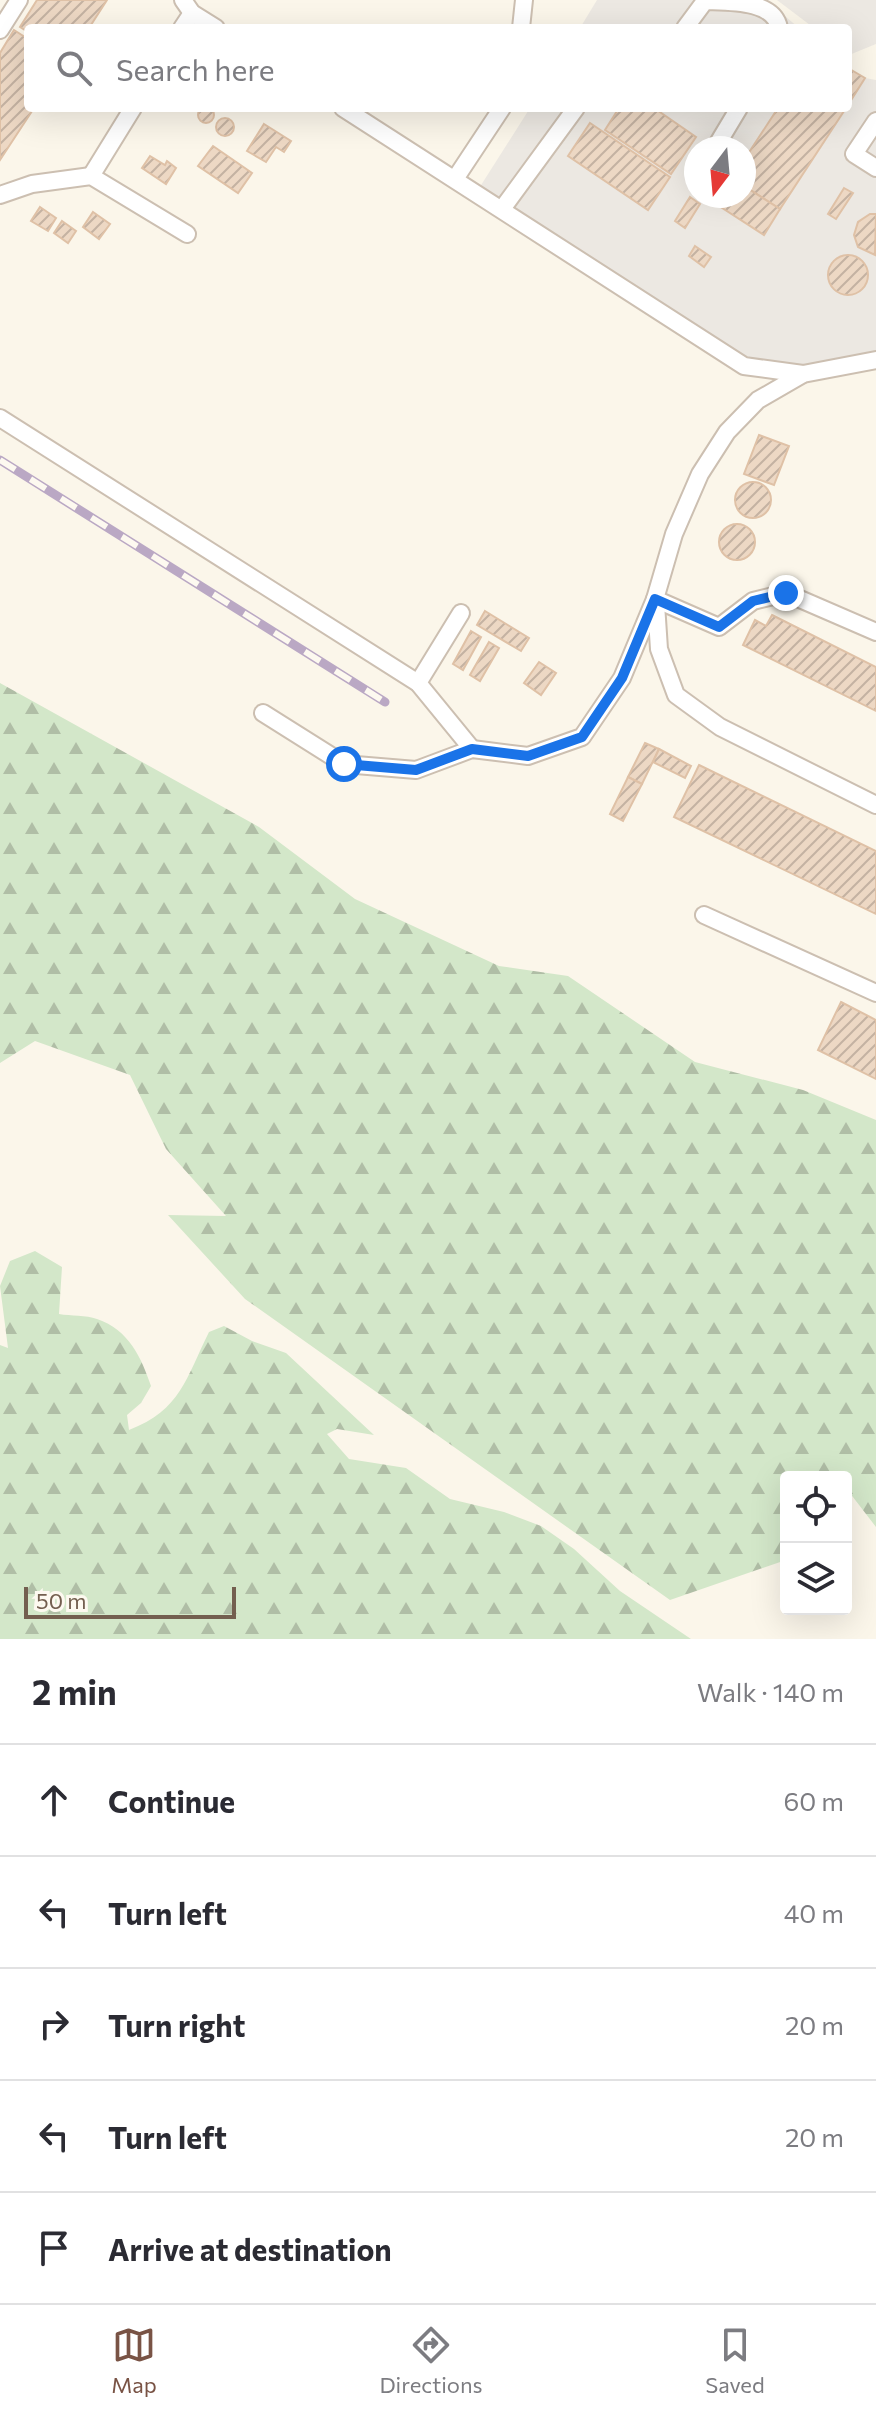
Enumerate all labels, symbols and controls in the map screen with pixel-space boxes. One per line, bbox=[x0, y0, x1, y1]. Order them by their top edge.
search box bbox=[24, 24, 852, 112]
icon: search bbox=[52, 46, 96, 90]
text: Search here bbox=[116, 50, 275, 87]
north arrow bbox=[684, 136, 756, 208]
route end bbox=[768, 575, 804, 611]
route start bbox=[326, 746, 362, 782]
map controls bbox=[780, 1471, 852, 1615]
button: locate bbox=[780, 1471, 852, 1543]
button: layers bbox=[780, 1543, 852, 1615]
scale bar bbox=[24, 1583, 236, 1619]
text: 50 m bbox=[36, 1587, 86, 1614]
text: 2 min bbox=[32, 1670, 117, 1712]
text: Walk · 140 m bbox=[697, 1676, 844, 1707]
icon: ahead bbox=[32, 1778, 76, 1822]
text: Continue bbox=[108, 1782, 235, 1819]
text: 60 m bbox=[784, 1785, 844, 1816]
icon: left bbox=[32, 1890, 76, 1934]
text: Turn left bbox=[108, 1894, 227, 1931]
text: 40 m bbox=[784, 1897, 844, 1928]
icon: right bbox=[32, 2002, 76, 2046]
text: Turn right bbox=[108, 2006, 245, 2043]
text: 20 m bbox=[785, 2009, 844, 2040]
icon: left bbox=[32, 2114, 76, 2158]
text: Turn left bbox=[108, 2118, 227, 2155]
text: 20 m bbox=[785, 2121, 844, 2152]
icon: arrive bbox=[32, 2226, 76, 2270]
text: Arrive at destination bbox=[108, 2230, 392, 2267]
tab: Map bbox=[111, 2323, 157, 2398]
tab: Directions bbox=[379, 2323, 483, 2398]
tab: Saved bbox=[705, 2323, 765, 2398]

